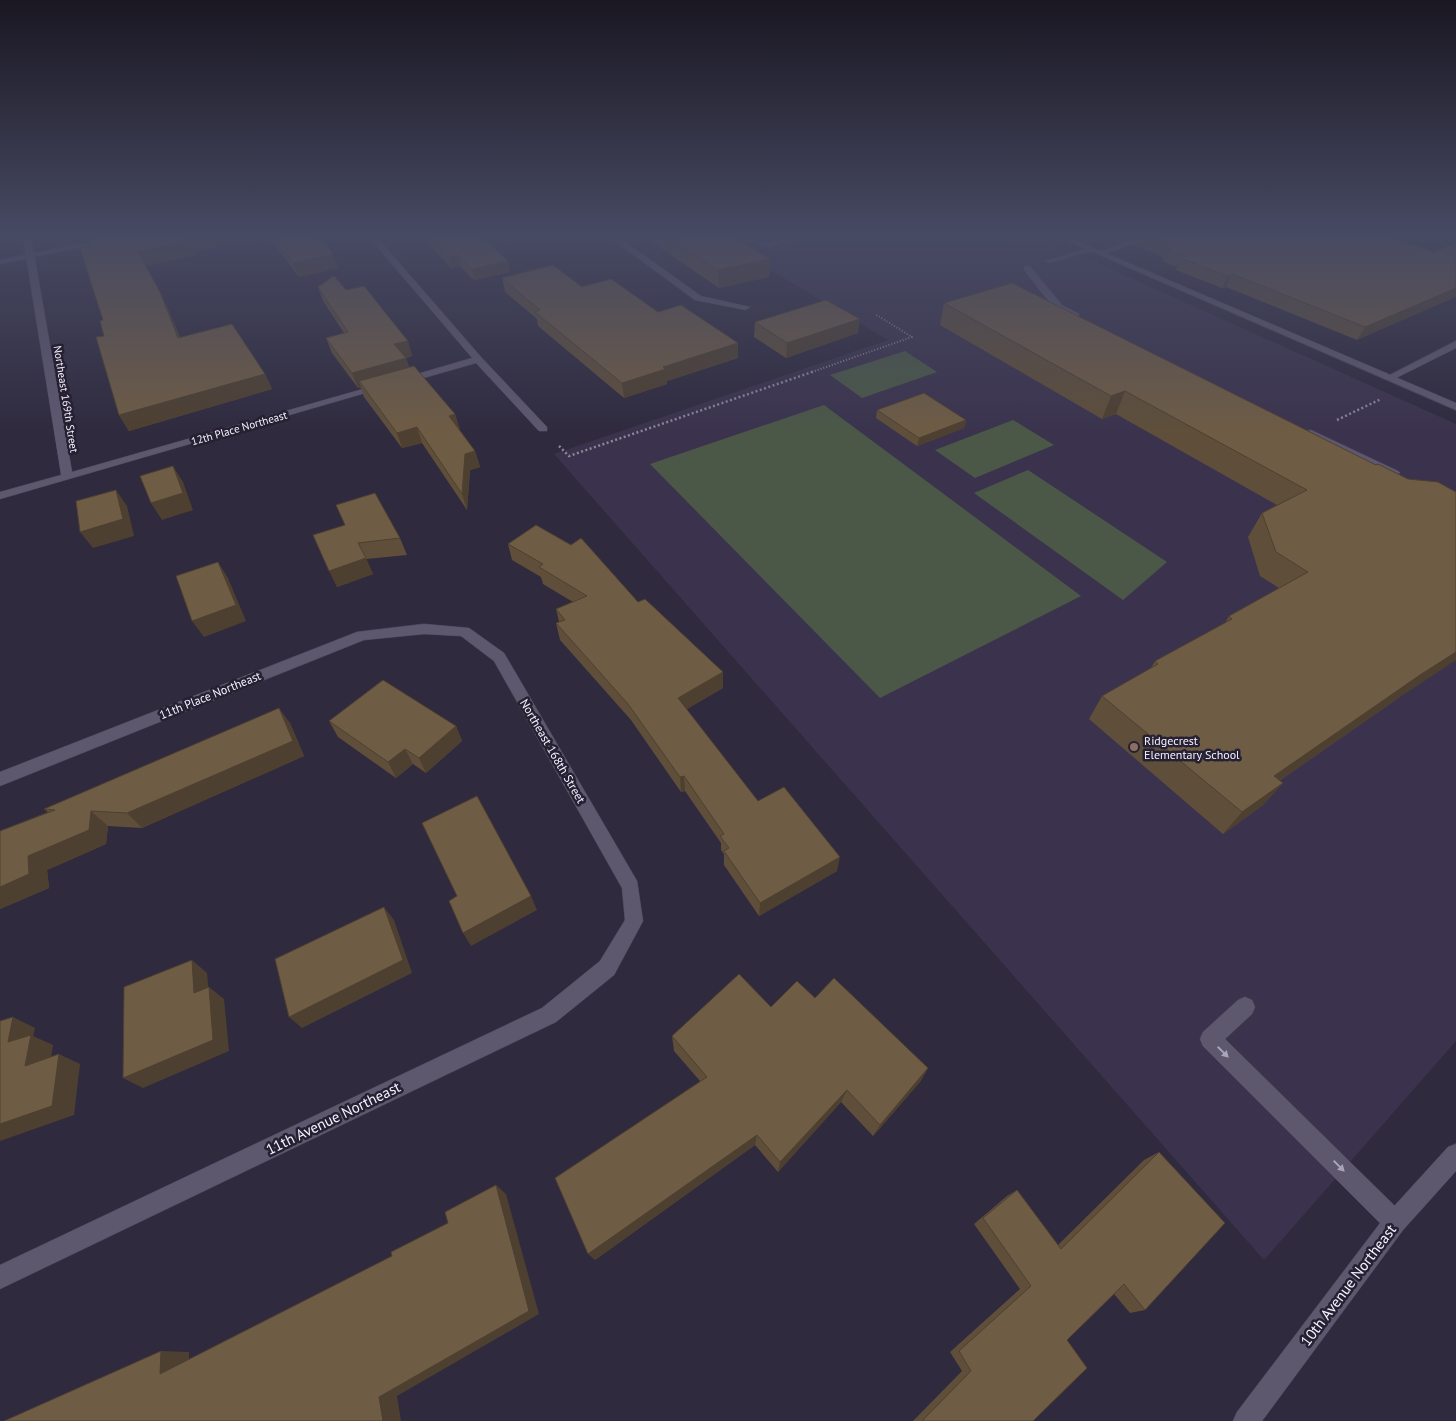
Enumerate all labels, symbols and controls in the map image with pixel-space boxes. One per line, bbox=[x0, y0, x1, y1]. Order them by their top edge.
street label: Northeast 169th Street bbox=[51, 344, 81, 454]
street label: 12th Place Northeast bbox=[189, 408, 289, 448]
street label: 11th Place Northeast bbox=[157, 668, 263, 722]
street label: Northeast 168th Street bbox=[517, 696, 589, 806]
place label: Ridgecrest Elementary School bbox=[1144, 733, 1240, 762]
marker: Ridgecrest Elementary School bbox=[1128, 741, 1140, 753]
one-way arrow bbox=[1217, 1046, 1229, 1058]
street label: 11th Avenue Northeast bbox=[263, 1077, 403, 1159]
one-way arrow bbox=[1333, 1160, 1345, 1172]
street label: 10th Avenue Northeast bbox=[1296, 1220, 1400, 1350]

